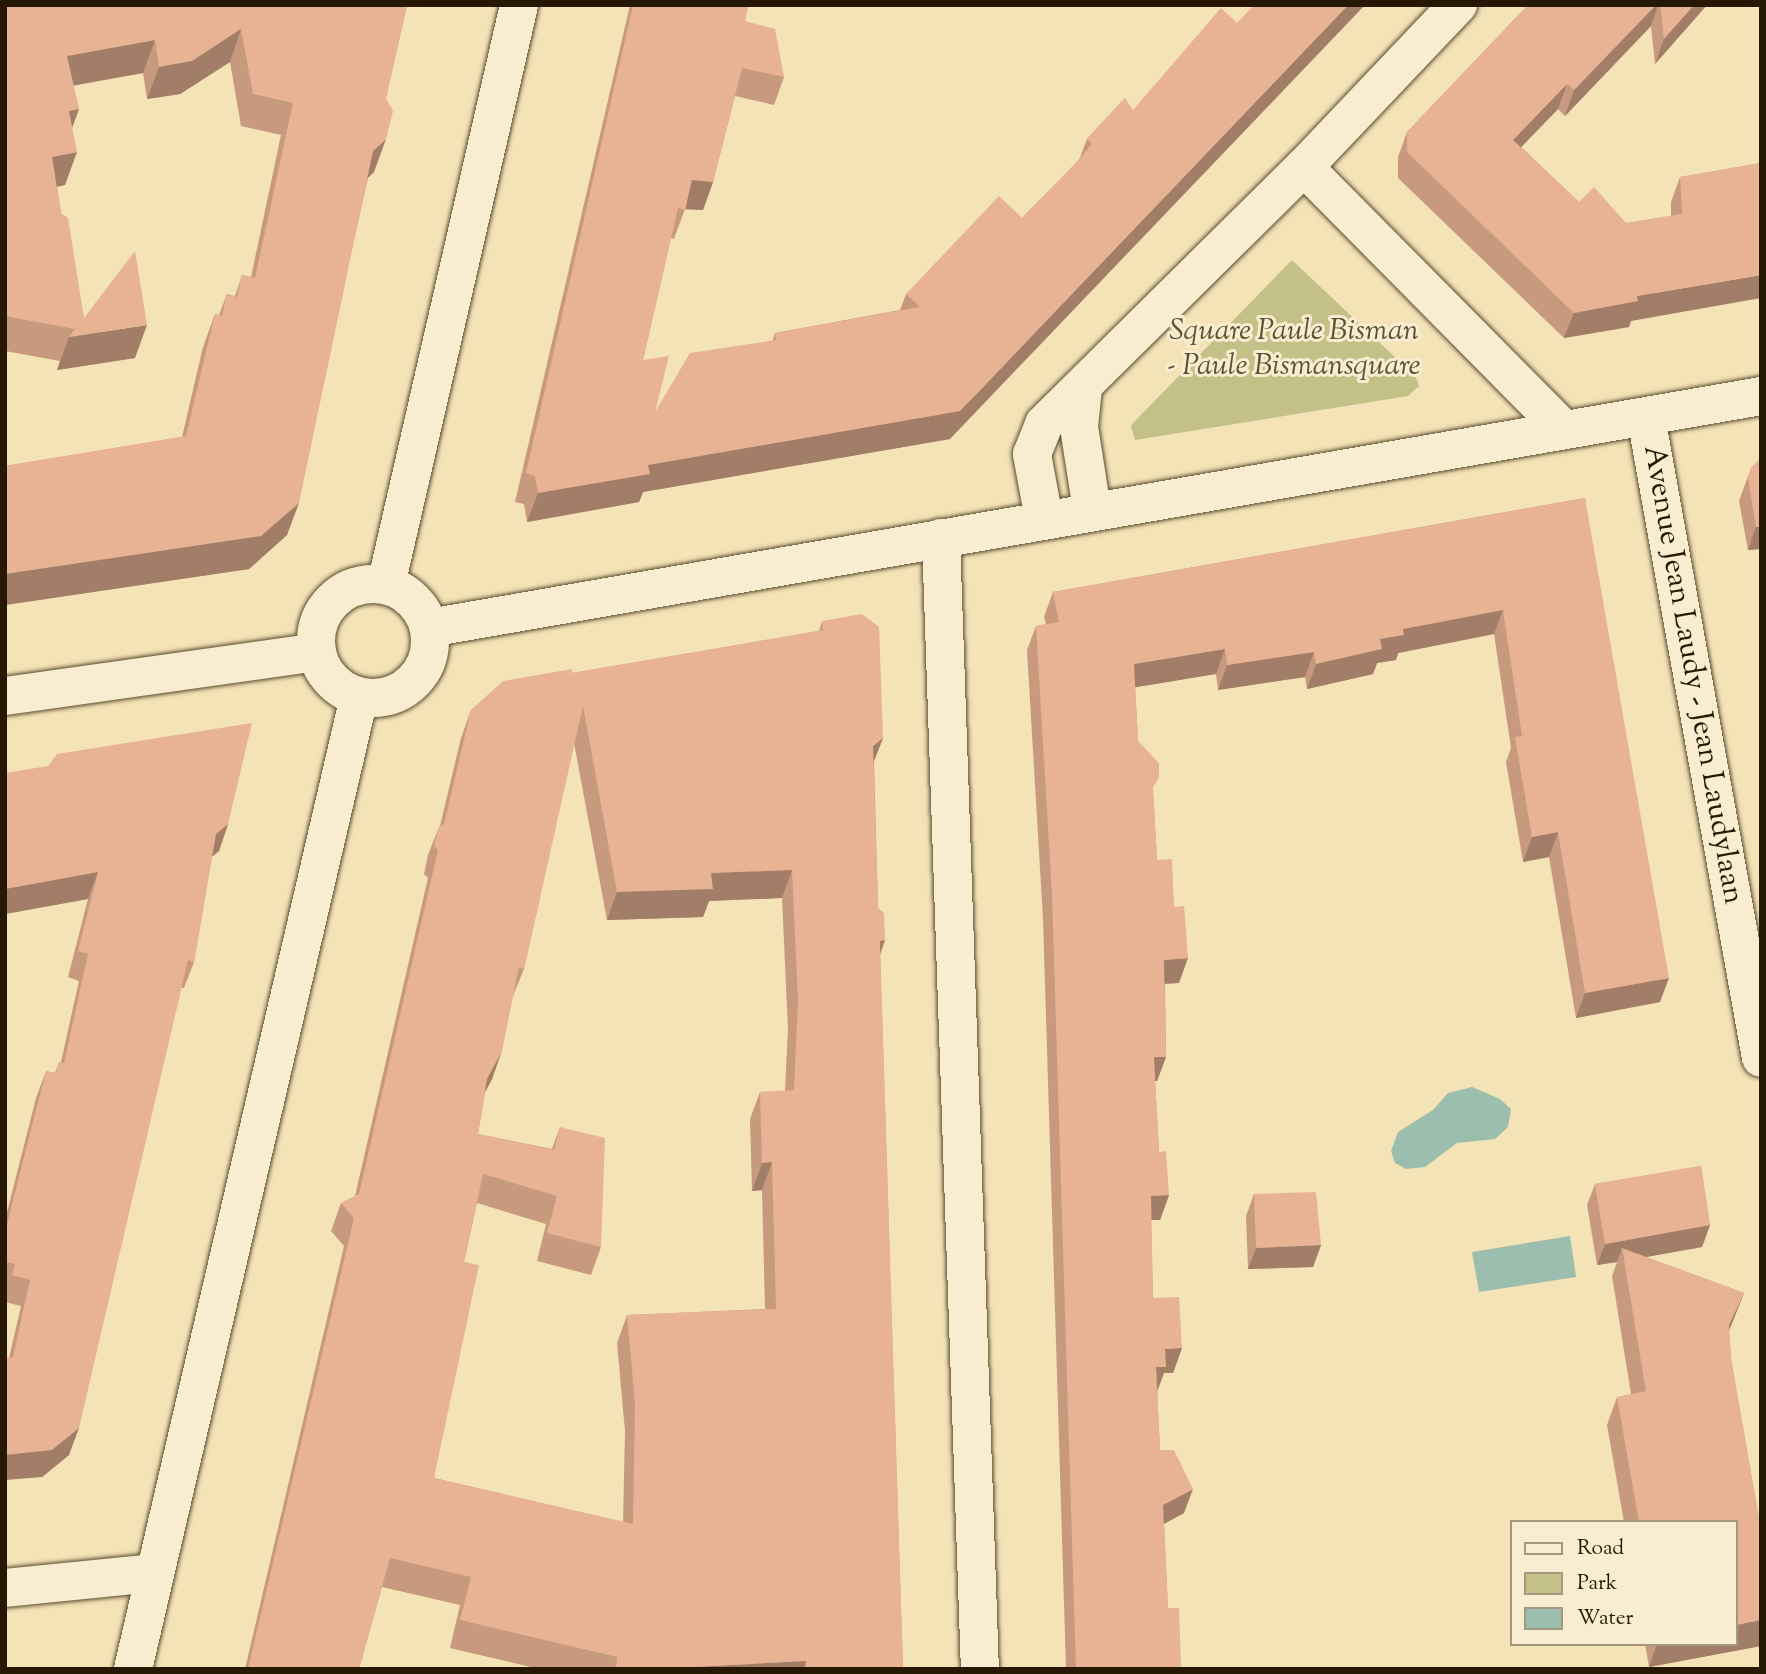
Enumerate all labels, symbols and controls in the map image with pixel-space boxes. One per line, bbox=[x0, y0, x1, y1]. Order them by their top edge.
park label: Square Paule Bisman - Paule Bismansquare bbox=[1167, 314, 1421, 384]
street label: Avenue Jean Laudy - Jean Laudylaan bbox=[1634, 443, 1750, 907]
legend bbox=[1510, 1520, 1738, 1646]
text: Road bbox=[1577, 1534, 1624, 1564]
text: Park bbox=[1577, 1569, 1617, 1599]
text: Water bbox=[1577, 1604, 1633, 1634]

